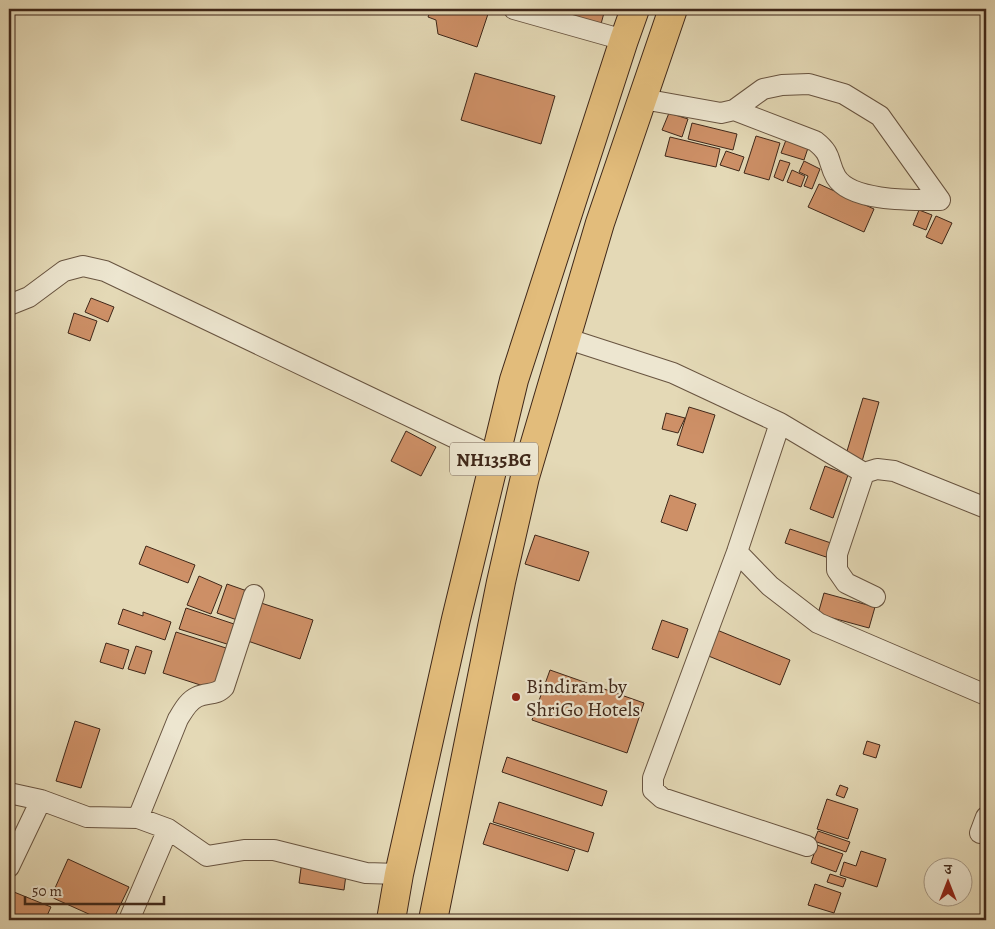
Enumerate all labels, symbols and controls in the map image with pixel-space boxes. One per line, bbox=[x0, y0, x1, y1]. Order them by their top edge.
road number: NH135BG bbox=[450, 442, 538, 476]
place label: Bindiram by ShriGo Hotels bbox=[526, 673, 640, 723]
marker: Bindiram by ShriGo Hotels bbox=[510, 691, 522, 703]
north arrow bbox=[922, 856, 972, 906]
text: उ bbox=[943, 860, 952, 879]
scale bar bbox=[25, 874, 164, 906]
text: 50 m bbox=[32, 881, 62, 901]

